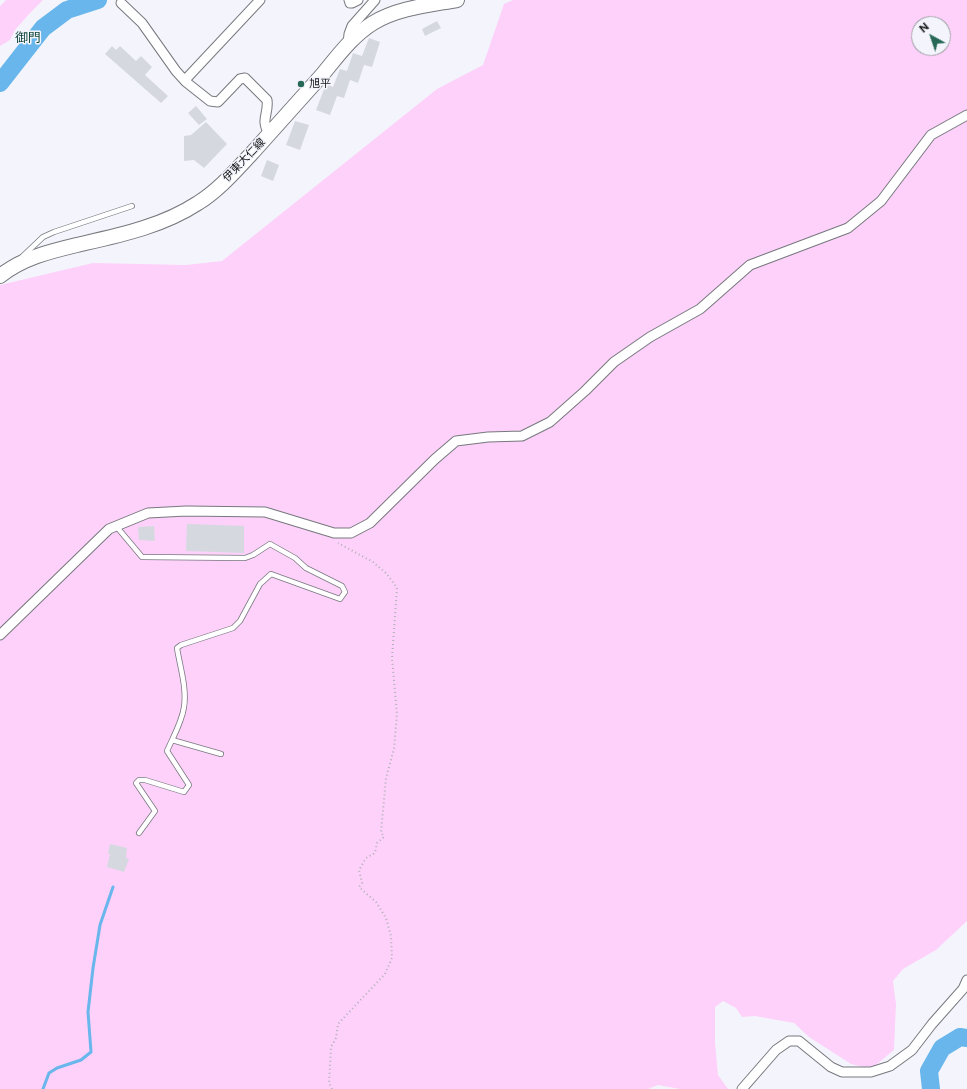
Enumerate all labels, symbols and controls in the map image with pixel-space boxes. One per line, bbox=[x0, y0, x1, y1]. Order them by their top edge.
north arrow bbox=[911, 16, 951, 56]
text: N bbox=[917, 20, 931, 35]
district label: 御門 bbox=[15, 30, 41, 46]
place label: 旭平 bbox=[309, 77, 331, 91]
marker: 旭平 bbox=[296, 79, 306, 89]
street label: 伊東大仁線 bbox=[220, 136, 268, 184]

